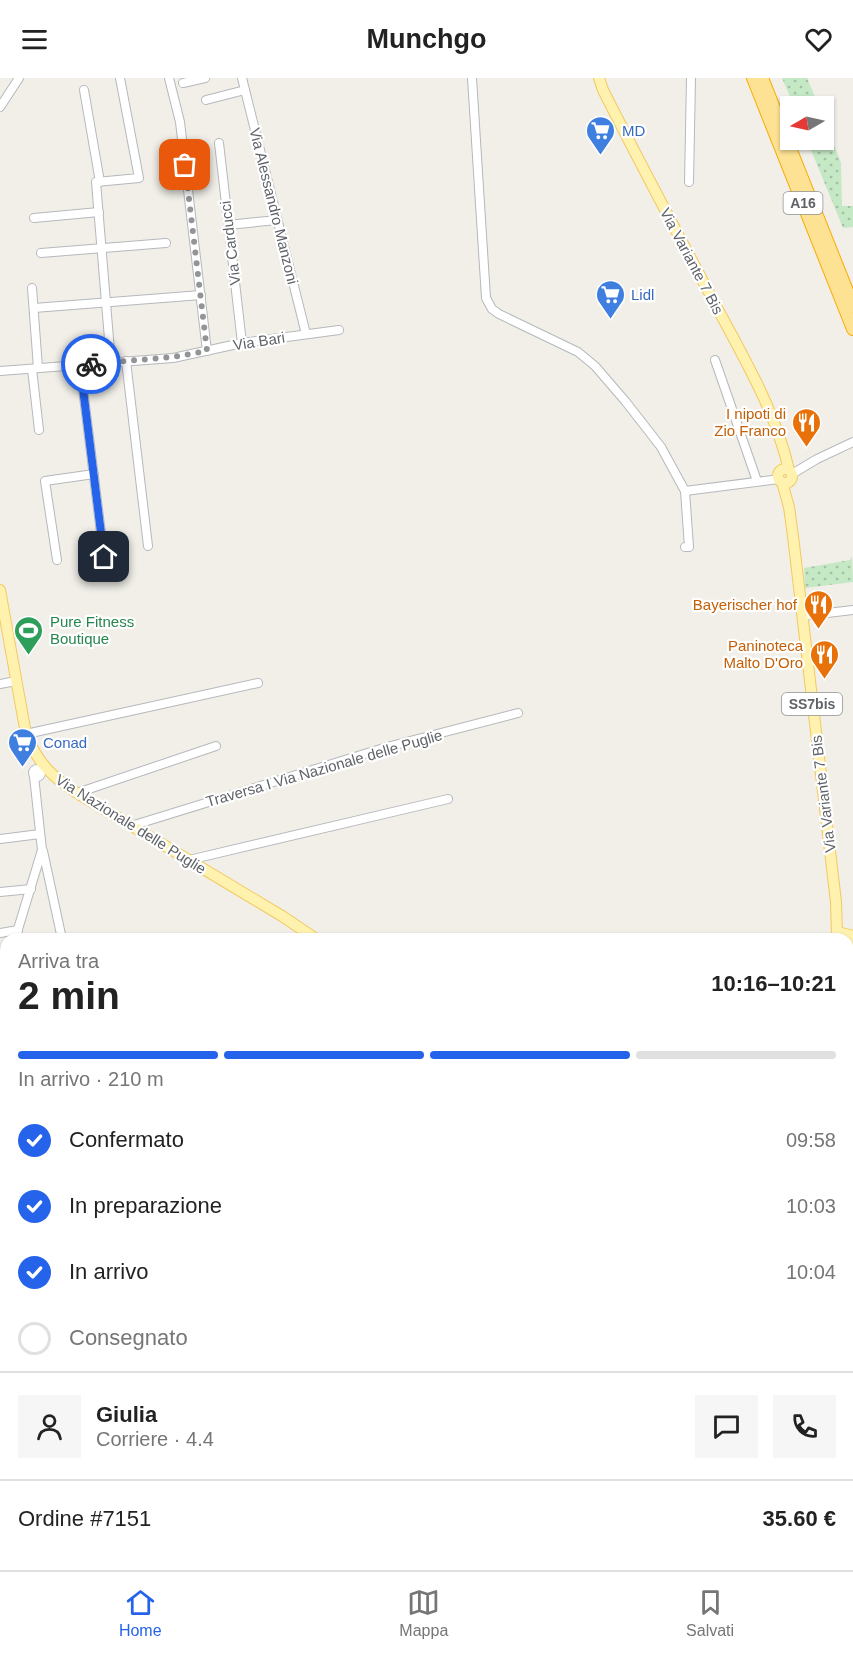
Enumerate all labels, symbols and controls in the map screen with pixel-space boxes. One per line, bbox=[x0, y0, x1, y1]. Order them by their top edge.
icon: menu bbox=[18, 23, 51, 56]
icon: heart bbox=[802, 23, 835, 56]
text: Munchgo bbox=[367, 24, 486, 54]
north arrow bbox=[780, 96, 834, 150]
map controls bbox=[780, 96, 834, 150]
supermarket icon: MD bbox=[585, 114, 617, 156]
place label: MD bbox=[622, 122, 645, 139]
street label: Via Alessandro Manzoni bbox=[246, 126, 302, 286]
pin bbox=[159, 139, 210, 190]
icon: bag bbox=[168, 148, 201, 181]
road number: A16 bbox=[784, 192, 822, 214]
street label: Via Carducci bbox=[216, 200, 244, 286]
street label: Via Variante 7 Bis bbox=[657, 205, 727, 317]
supermarket icon: Lidl bbox=[594, 278, 626, 320]
place label: Lidl bbox=[631, 286, 654, 303]
street label: Via Bari bbox=[232, 329, 286, 353]
courier bbox=[61, 334, 121, 394]
icon: bike bbox=[75, 348, 108, 381]
place label: I nipoti di Zio Franco bbox=[714, 405, 786, 439]
restaurant icon: I nipoti di Zio Franco bbox=[791, 406, 823, 448]
pin bbox=[78, 531, 129, 582]
icon: home bbox=[87, 540, 120, 573]
restaurant icon: Bayerischer hof bbox=[802, 588, 834, 630]
place label: Bayerischer hof bbox=[693, 596, 798, 613]
place label: Pure Fitness Boutique bbox=[50, 613, 134, 647]
sports icon: Pure Fitness Boutique bbox=[13, 614, 45, 656]
place label: Paninoteca Malto D'Oro bbox=[723, 637, 804, 671]
restaurant icon: Paninoteca Malto D'Oro bbox=[808, 638, 840, 680]
road number: SS7bis bbox=[782, 693, 842, 715]
supermarket icon: Conad bbox=[6, 726, 38, 768]
street label: Traversa I Via Nazionale delle Puglie bbox=[204, 726, 444, 810]
place label: Conad bbox=[43, 734, 87, 751]
street label: Via Variante 7 Bis bbox=[807, 734, 839, 854]
street label: Via Nazionale delle Puglie bbox=[53, 771, 209, 877]
text: Arriva tra bbox=[18, 950, 99, 972]
text: 10:16–10:21 bbox=[711, 971, 836, 996]
text: 2 min bbox=[18, 974, 120, 1017]
text: In arrivo · 210 m bbox=[18, 1068, 164, 1090]
icon: check bbox=[18, 1124, 51, 1157]
text: Confermato bbox=[69, 1127, 184, 1152]
text: 09:58 bbox=[786, 1129, 836, 1151]
icon: check bbox=[18, 1190, 51, 1223]
text: In preparazione bbox=[69, 1193, 222, 1218]
text: 10:03 bbox=[786, 1195, 836, 1217]
icon: check bbox=[18, 1256, 51, 1289]
text: In arrivo bbox=[69, 1259, 148, 1284]
text: 10:04 bbox=[786, 1261, 836, 1283]
text: Consegnato bbox=[69, 1325, 188, 1350]
button: person bbox=[18, 1395, 81, 1458]
button: chat bbox=[695, 1395, 758, 1458]
button: phone bbox=[773, 1395, 836, 1458]
text: Giulia bbox=[96, 1402, 157, 1427]
text: Corriere · 4.4 bbox=[96, 1428, 214, 1450]
text: Ordine #7151 bbox=[18, 1506, 151, 1531]
text: 35.60 € bbox=[763, 1506, 836, 1531]
tab: Home bbox=[119, 1586, 162, 1640]
tab: Mappa bbox=[399, 1586, 448, 1640]
tab: Salvati bbox=[686, 1586, 734, 1640]

